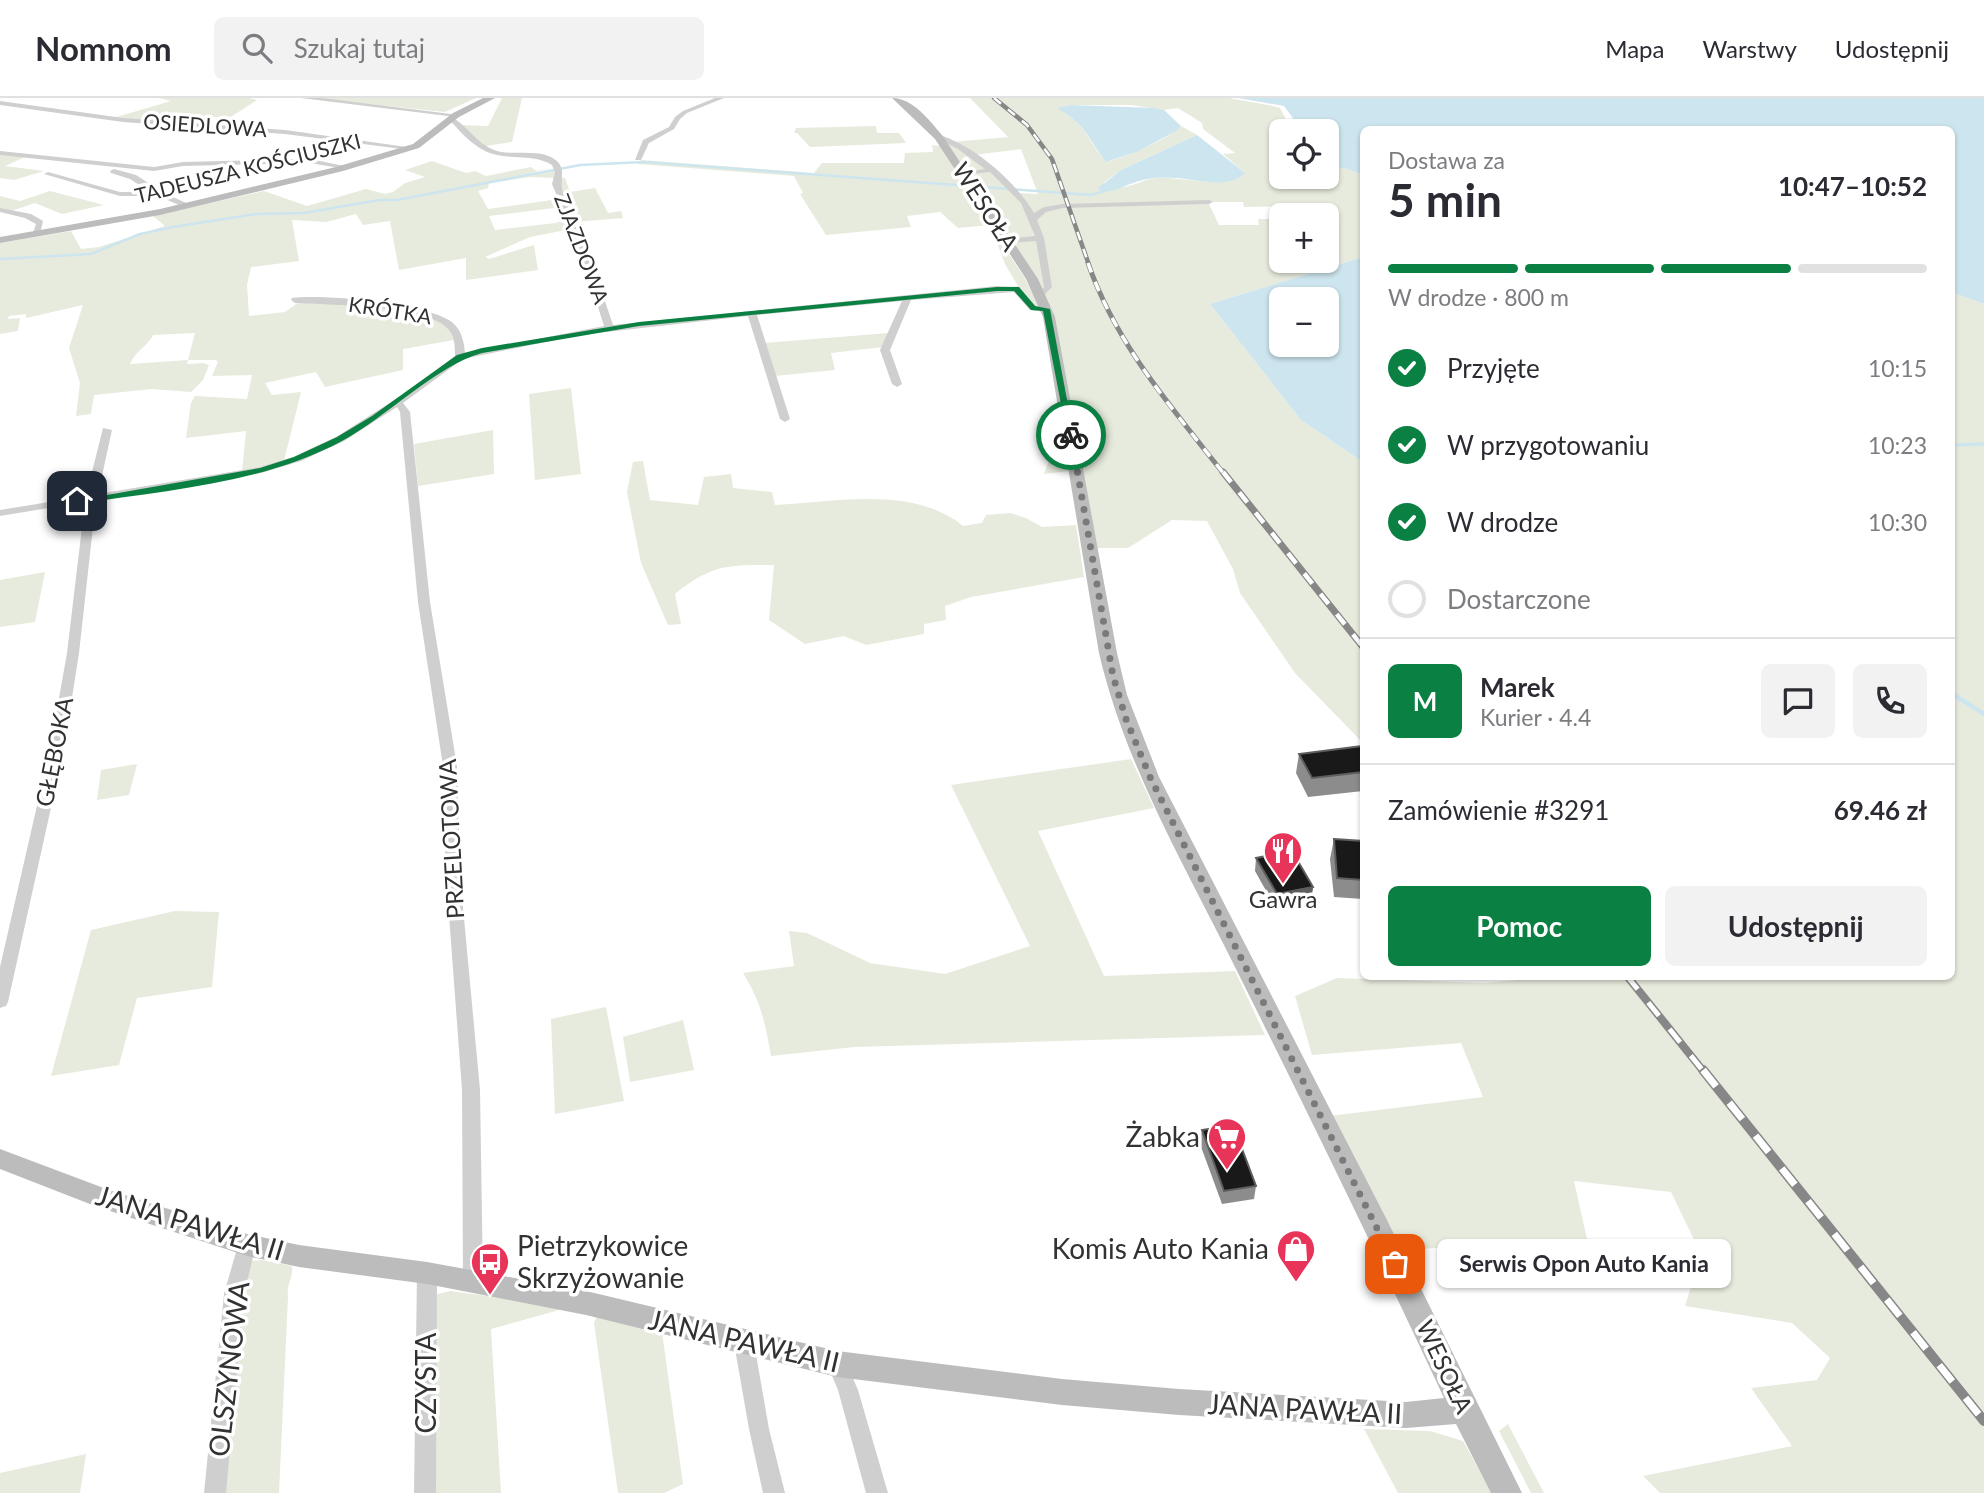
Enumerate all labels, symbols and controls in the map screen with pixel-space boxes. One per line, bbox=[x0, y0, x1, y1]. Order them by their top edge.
search box bbox=[214, 17, 704, 80]
text: Nomnom bbox=[35, 28, 172, 68]
icon: search bbox=[238, 29, 276, 67]
text: Szukaj tutaj bbox=[294, 32, 425, 64]
text: Mapa bbox=[1605, 34, 1664, 63]
text: Warstwy bbox=[1702, 34, 1797, 63]
text: Udostępnij bbox=[1835, 34, 1949, 63]
street label: OSIEDLOWA bbox=[142, 108, 269, 141]
map controls bbox=[1269, 119, 1339, 357]
button: locate bbox=[1269, 119, 1339, 189]
street label: TADEUSZA KOŚCIUSZKI bbox=[132, 127, 363, 208]
text: Dostawa za bbox=[1388, 146, 1505, 174]
street label: WESOŁA bbox=[947, 156, 1026, 256]
text: 10:47–10:52 bbox=[1778, 170, 1927, 202]
text: 5 min bbox=[1388, 172, 1502, 227]
street label: ZJAZDOWA bbox=[550, 190, 615, 308]
button: + bbox=[1269, 203, 1339, 273]
text: W drodze · 800 m bbox=[1388, 283, 1569, 311]
button: − bbox=[1269, 287, 1339, 357]
street label: KRÓTKA bbox=[347, 291, 434, 329]
icon: check bbox=[1388, 349, 1426, 387]
text: Przyjęte bbox=[1447, 352, 1540, 384]
text: 10:15 bbox=[1868, 354, 1927, 382]
courier bbox=[1036, 400, 1106, 470]
icon: bike bbox=[1052, 416, 1090, 454]
icon: check bbox=[1388, 426, 1426, 464]
text: W przygotowaniu bbox=[1447, 429, 1649, 461]
text: 10:23 bbox=[1868, 431, 1927, 459]
pin bbox=[47, 471, 107, 531]
icon: home bbox=[58, 482, 96, 520]
icon: check bbox=[1388, 503, 1426, 541]
text: W drodze bbox=[1447, 506, 1558, 538]
text: 10:30 bbox=[1868, 508, 1927, 536]
text: Dostarczone bbox=[1447, 583, 1591, 615]
button: chat bbox=[1761, 664, 1835, 738]
button: phone bbox=[1853, 664, 1927, 738]
text: Marek bbox=[1480, 671, 1555, 703]
text: M bbox=[1413, 685, 1437, 717]
street label: GŁĘBOKA bbox=[29, 694, 78, 809]
text: Kurier · 4.4 bbox=[1480, 703, 1591, 731]
street label: PRZELOTOWA bbox=[432, 758, 469, 920]
text: Zamówienie #3291 bbox=[1388, 794, 1609, 826]
text: 69.46 zł bbox=[1834, 794, 1927, 826]
restaurant icon: Gawra bbox=[1262, 830, 1304, 885]
place label: Gawra bbox=[1249, 884, 1317, 913]
button: Pomoc bbox=[1388, 886, 1651, 966]
button: Udostępnij bbox=[1665, 886, 1927, 966]
supermarket icon: Żabka bbox=[1206, 1116, 1248, 1171]
place label: Żabka bbox=[1126, 1119, 1200, 1153]
street label: JANA PAWŁA II bbox=[92, 1177, 288, 1267]
place label: Pietrzykowice Skrzyżowanie bbox=[517, 1228, 688, 1294]
shop icon: Komis Auto Kania bbox=[1275, 1228, 1317, 1283]
place label: Komis Auto Kania bbox=[1052, 1231, 1269, 1265]
pin bbox=[1365, 1234, 1425, 1294]
callout: Serwis Opon Auto Kania bbox=[1437, 1240, 1731, 1288]
bus stop icon: Pietrzykowice Skrzyżowanie bbox=[469, 1241, 511, 1296]
icon: bag bbox=[1376, 1245, 1414, 1283]
text: Serwis Opon Auto Kania bbox=[1459, 1249, 1709, 1277]
street label: OLSZYNOWA bbox=[200, 1279, 256, 1459]
street label: JANA PAWŁA II bbox=[646, 1302, 843, 1378]
street label: WESOŁA bbox=[1411, 1315, 1480, 1418]
street label: CZYSTA bbox=[408, 1332, 442, 1434]
street label: JANA PAWŁA II bbox=[1207, 1386, 1403, 1430]

